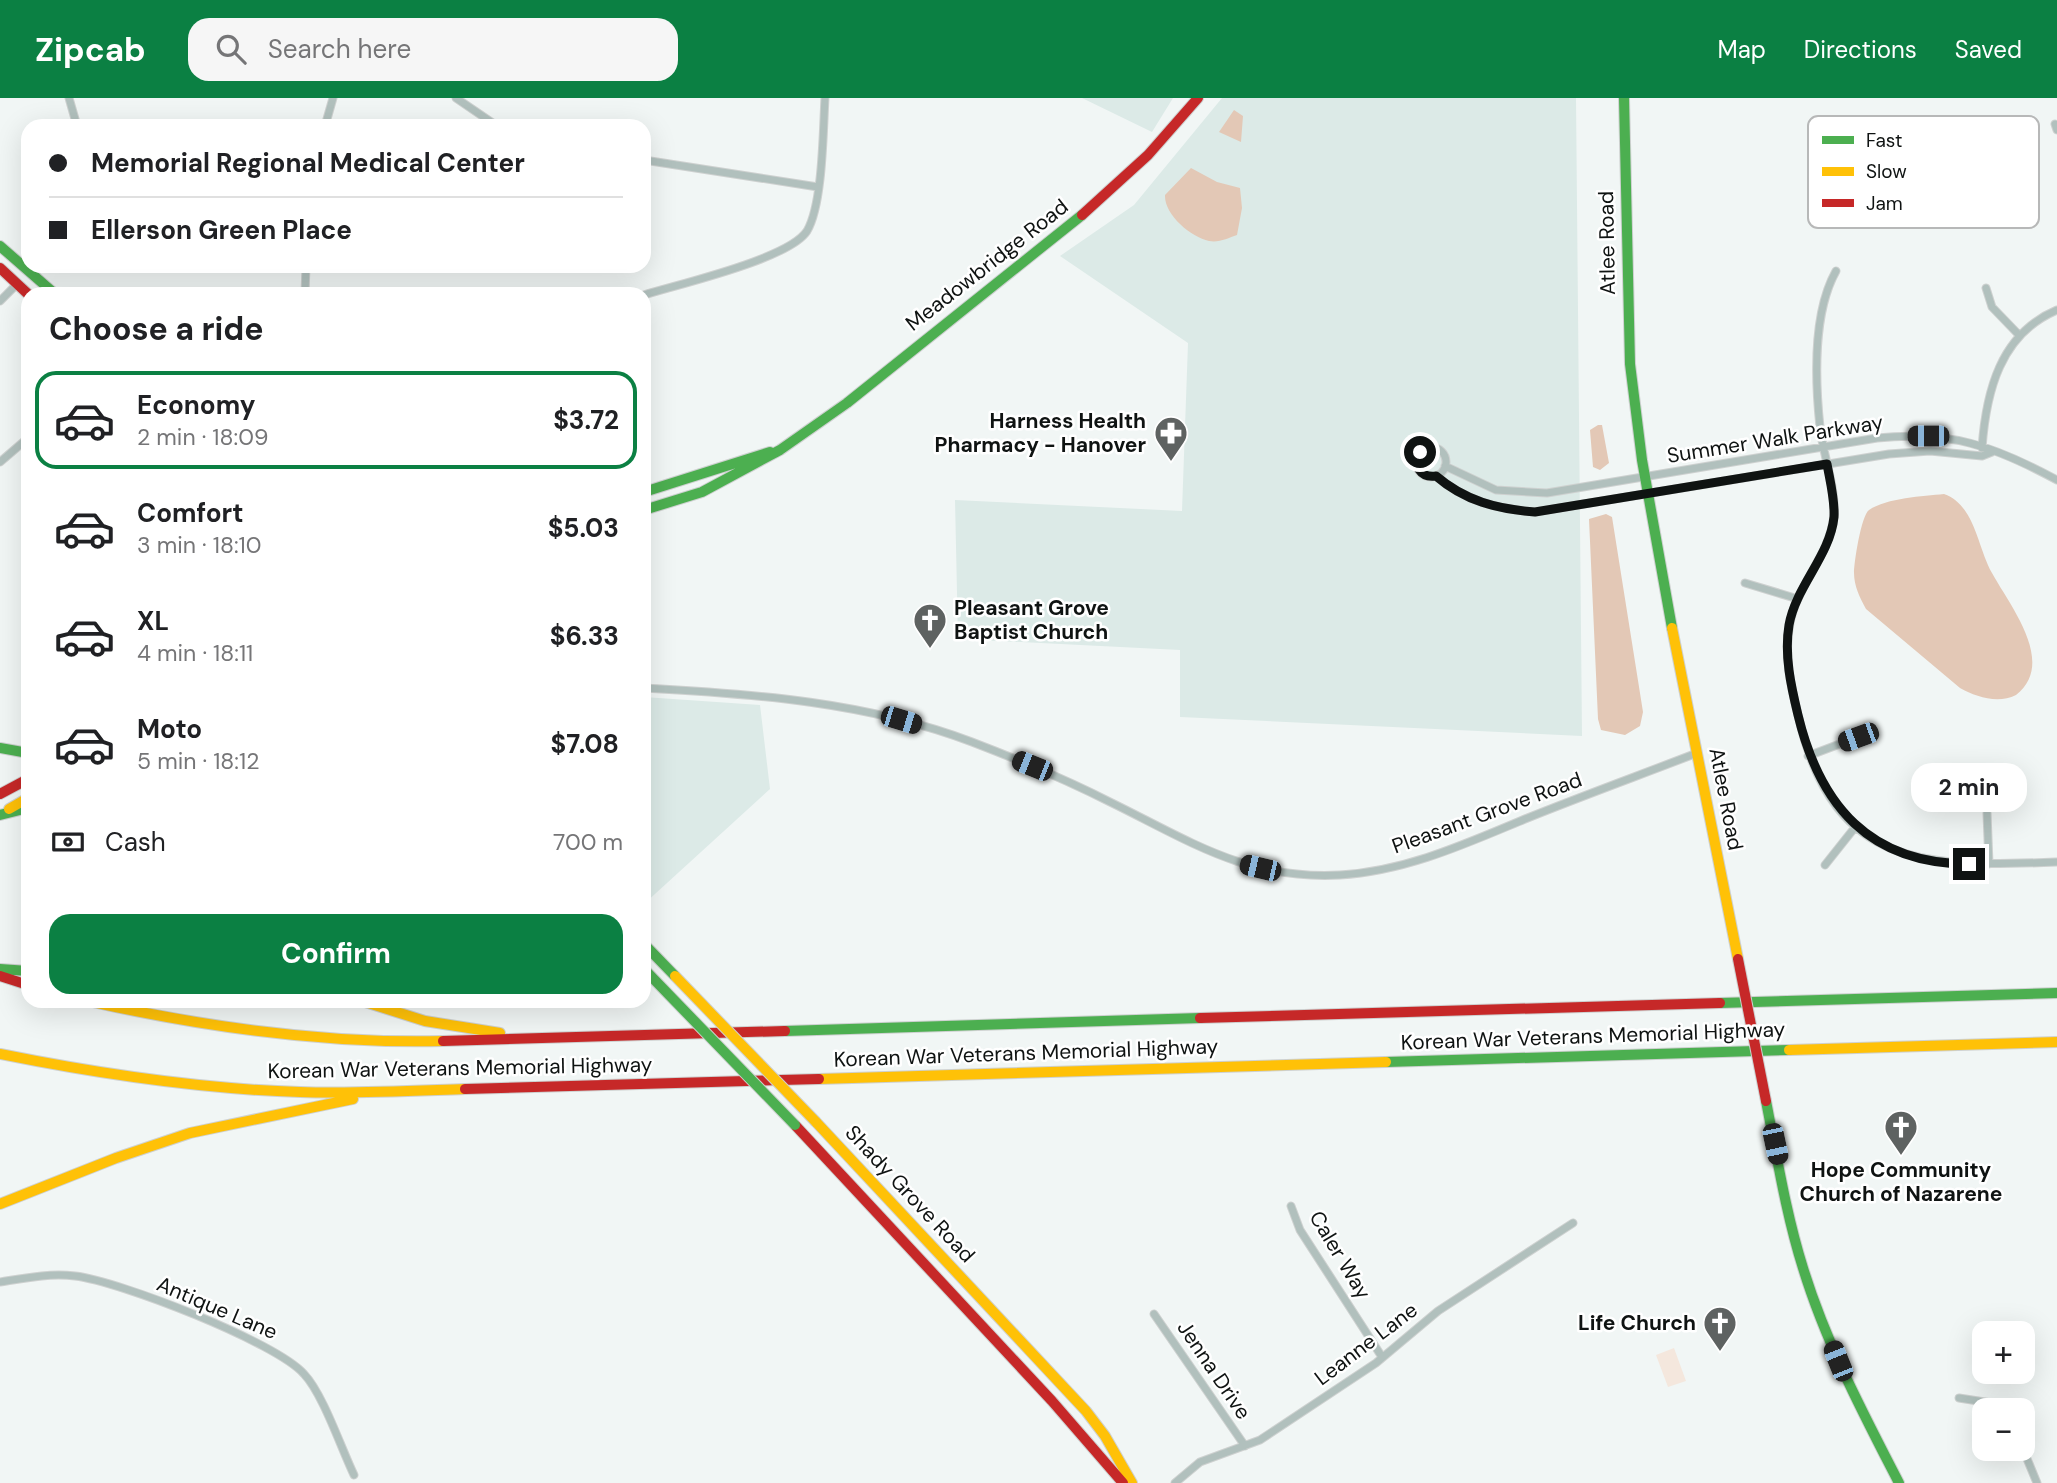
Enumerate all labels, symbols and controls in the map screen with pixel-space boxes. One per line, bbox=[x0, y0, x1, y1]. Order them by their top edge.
search box bbox=[188, 18, 678, 81]
text: Zipcab bbox=[35, 28, 146, 71]
icon: search bbox=[212, 30, 250, 68]
text: Search here bbox=[268, 32, 411, 66]
text: Map bbox=[1718, 34, 1766, 65]
text: Directions bbox=[1804, 34, 1917, 65]
text: Saved bbox=[1955, 34, 2022, 65]
legend bbox=[1808, 116, 2039, 228]
text: Fast bbox=[1866, 128, 1902, 153]
text: Memorial Regional Medical Center bbox=[91, 146, 525, 180]
text: Slow bbox=[1866, 159, 1907, 184]
street label: Atlee Road bbox=[1592, 191, 1622, 295]
text: Jam bbox=[1866, 191, 1903, 216]
street label: Meadowbridge Road bbox=[900, 193, 1074, 337]
text: Ellerson Green Place bbox=[91, 213, 352, 247]
text: Choose a ride bbox=[49, 308, 264, 350]
text: Economy bbox=[137, 388, 255, 422]
icon: car bbox=[53, 389, 116, 452]
text: $3.72 bbox=[553, 403, 619, 437]
place label: Harness Health Pharmacy - Hanover bbox=[935, 407, 1146, 459]
street label: Summer Walk Parkway bbox=[1665, 408, 1885, 470]
pharmacy icon: Harness Health Pharmacy - Hanover bbox=[1152, 414, 1190, 463]
text: 2 min · 18:09 bbox=[137, 422, 268, 452]
car bbox=[1908, 426, 1950, 447]
route start bbox=[1404, 436, 1436, 468]
text: Comfort bbox=[137, 496, 243, 530]
icon: car bbox=[53, 497, 116, 560]
text: $5.03 bbox=[548, 511, 619, 545]
text: 3 min · 18:10 bbox=[137, 530, 261, 560]
place label: Pleasant Grove Baptist Church bbox=[954, 594, 1109, 646]
church icon: Pleasant Grove Baptist Church bbox=[911, 601, 949, 650]
text: XL bbox=[137, 604, 169, 638]
icon: car bbox=[53, 605, 116, 668]
text: $6.33 bbox=[550, 619, 619, 653]
text: 4 min · 18:11 bbox=[137, 638, 253, 668]
car bbox=[878, 704, 925, 736]
text: Moto bbox=[137, 712, 202, 746]
icon: car bbox=[53, 713, 116, 776]
car bbox=[1835, 720, 1882, 754]
text: $7.08 bbox=[551, 727, 619, 761]
street label: Atlee Road bbox=[1702, 745, 1750, 853]
text: 5 min · 18:12 bbox=[137, 746, 259, 776]
car bbox=[1009, 748, 1056, 784]
callout: 2 min bbox=[1911, 762, 2027, 812]
street label: Pleasant Grove Road bbox=[1388, 766, 1586, 860]
text: 2 min bbox=[1939, 772, 1999, 802]
icon: cash bbox=[49, 823, 87, 861]
text: Cash bbox=[105, 825, 166, 859]
text: 700 m bbox=[553, 827, 623, 857]
route end bbox=[1953, 848, 1985, 880]
car bbox=[1238, 853, 1283, 883]
button: Confirm bbox=[49, 914, 623, 994]
street label: Korean War Veterans Memorial Highway bbox=[1400, 1015, 1786, 1057]
street label: Korean War Veterans Memorial Highway bbox=[833, 1032, 1219, 1074]
street label: Korean War Veterans Memorial Highway bbox=[267, 1051, 653, 1085]
church icon: Hope Community Church of Nazarene bbox=[1882, 1108, 1920, 1157]
street label: Shady Grove Road bbox=[839, 1119, 981, 1269]
car bbox=[1761, 1121, 1790, 1167]
place label: Hope Community Church of Nazarene bbox=[1800, 1156, 2002, 1208]
street label: Caler Way bbox=[1303, 1206, 1378, 1305]
street label: Antique Lane bbox=[152, 1270, 282, 1346]
street label: Leanne Lane bbox=[1309, 1296, 1423, 1392]
church icon: Life Church bbox=[1701, 1304, 1739, 1353]
place label: Life Church bbox=[1578, 1309, 1696, 1337]
street label: Jenna Drive bbox=[1171, 1315, 1257, 1425]
map controls bbox=[1972, 1321, 2035, 1461]
button: + bbox=[1972, 1321, 2035, 1384]
car bbox=[1821, 1338, 1856, 1384]
button: − bbox=[1972, 1398, 2035, 1461]

